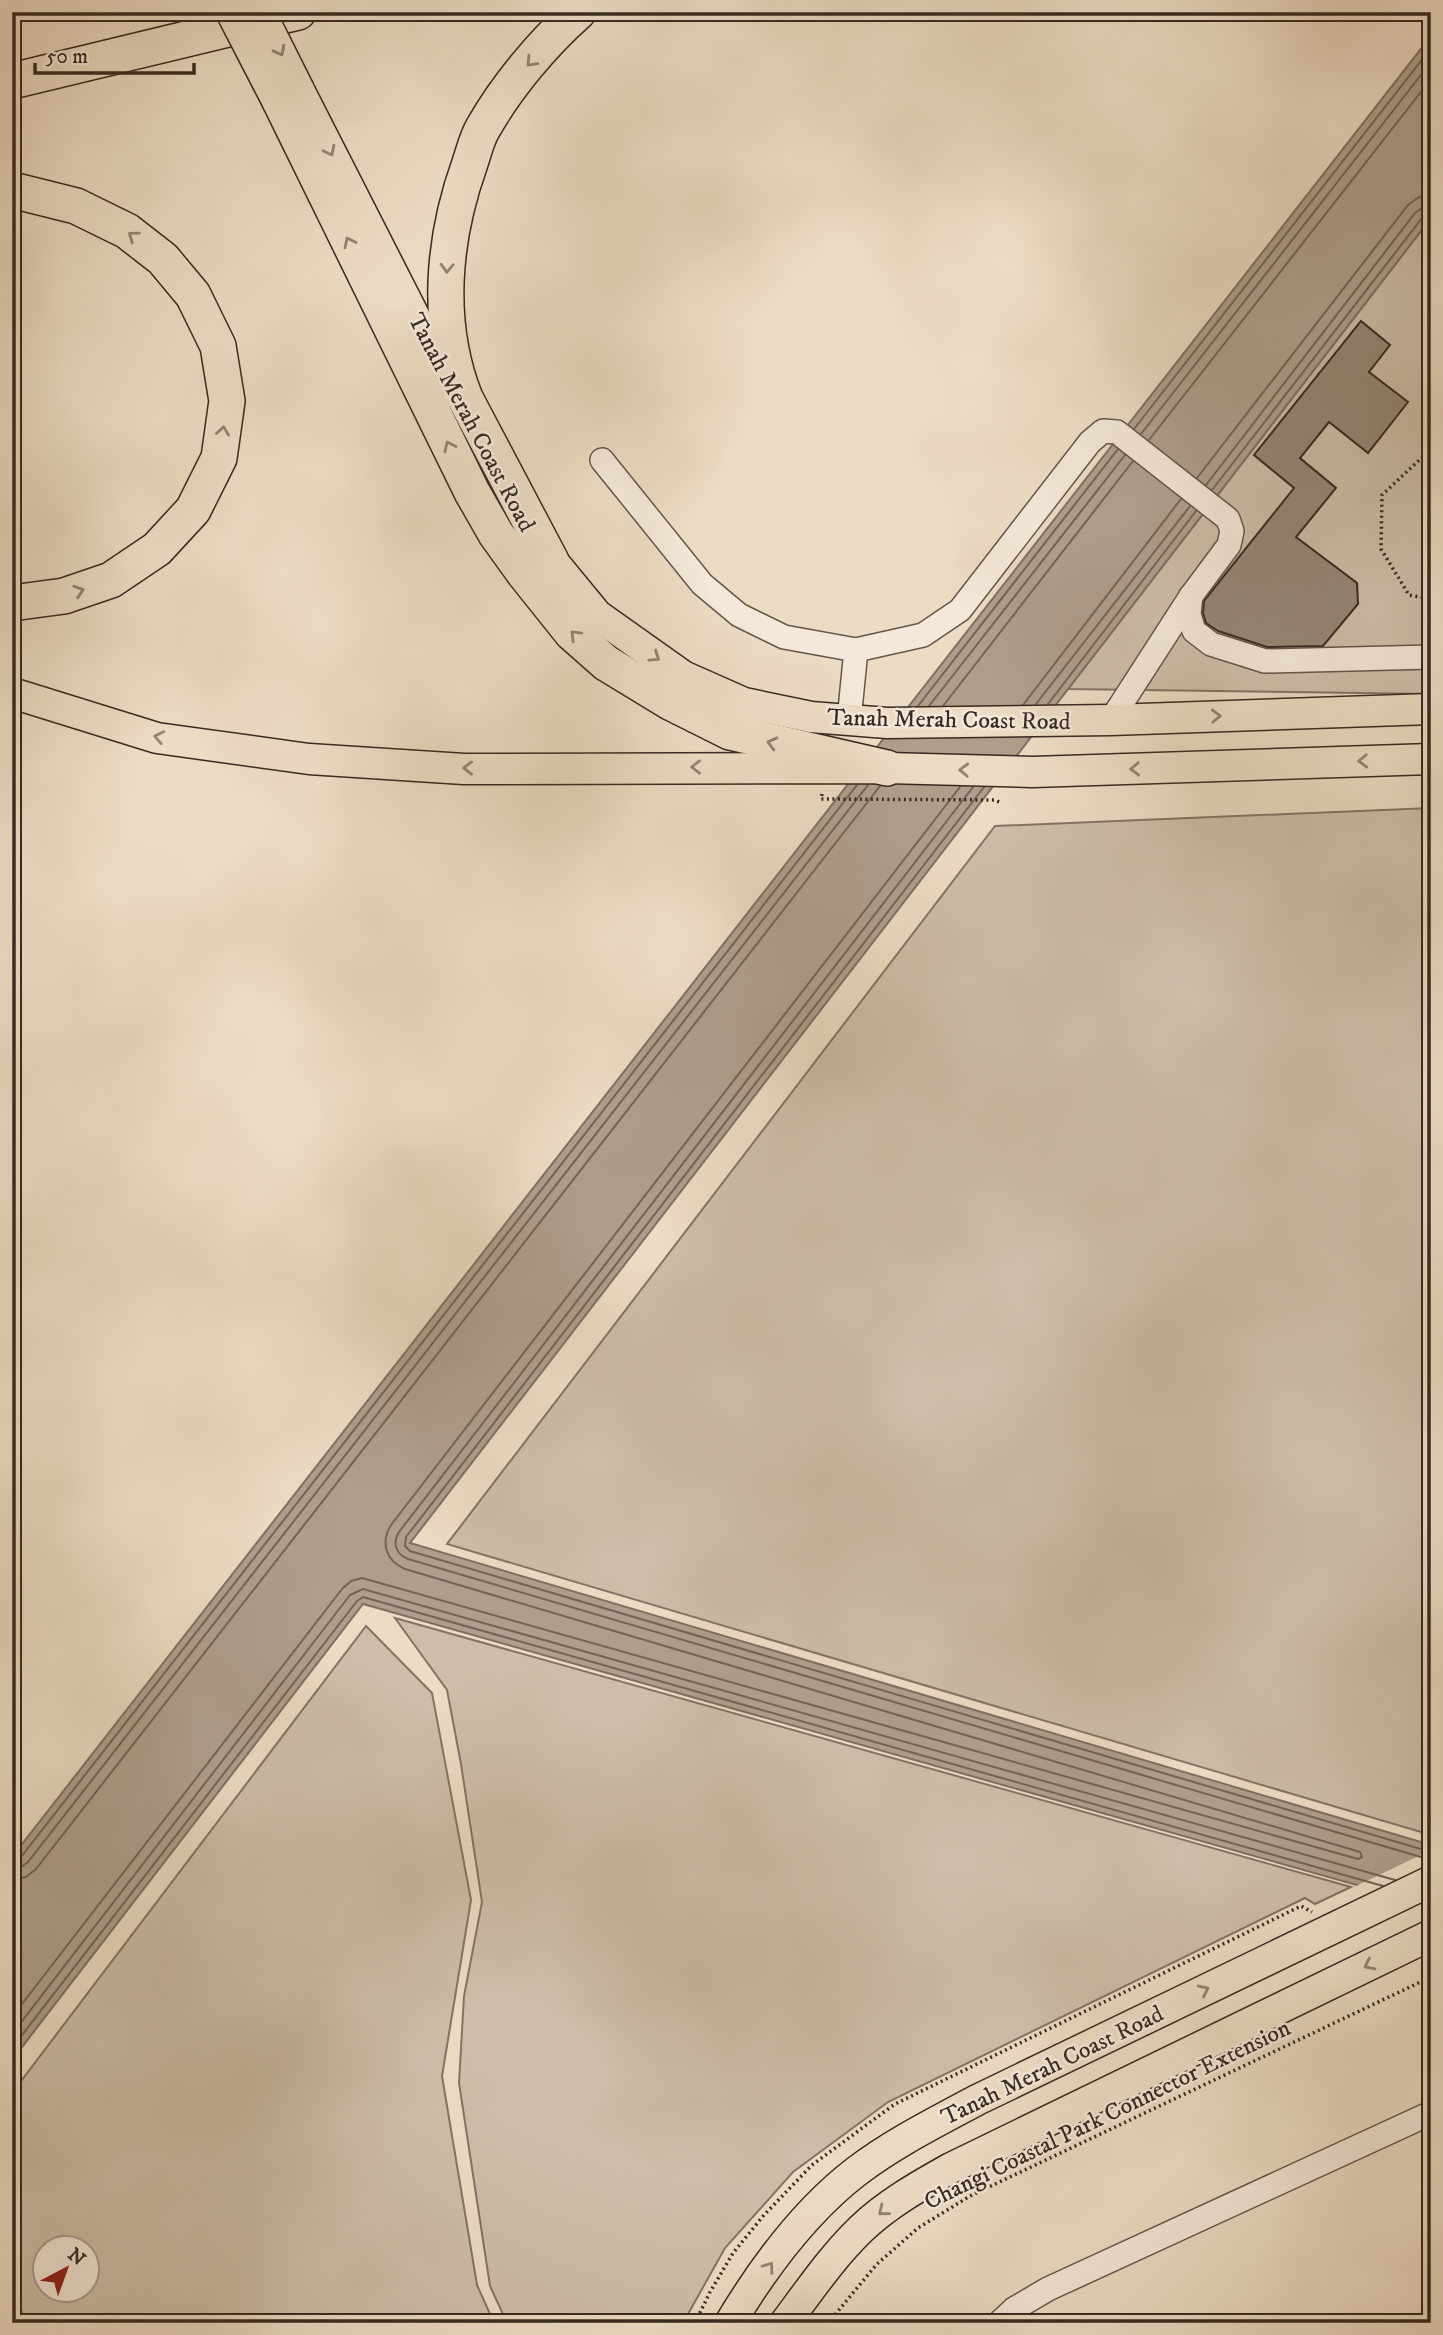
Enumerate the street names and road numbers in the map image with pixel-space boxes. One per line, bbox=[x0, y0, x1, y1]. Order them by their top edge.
street label: Tanah Merah Coast Road bbox=[401, 308, 542, 537]
street label: Tanah Merah Coast Road bbox=[827, 703, 1071, 737]
street label: Tanah Merah Coast Road bbox=[936, 1999, 1168, 2133]
street label: Changi Coastal Park Connector Extension bbox=[919, 2013, 1296, 2217]

